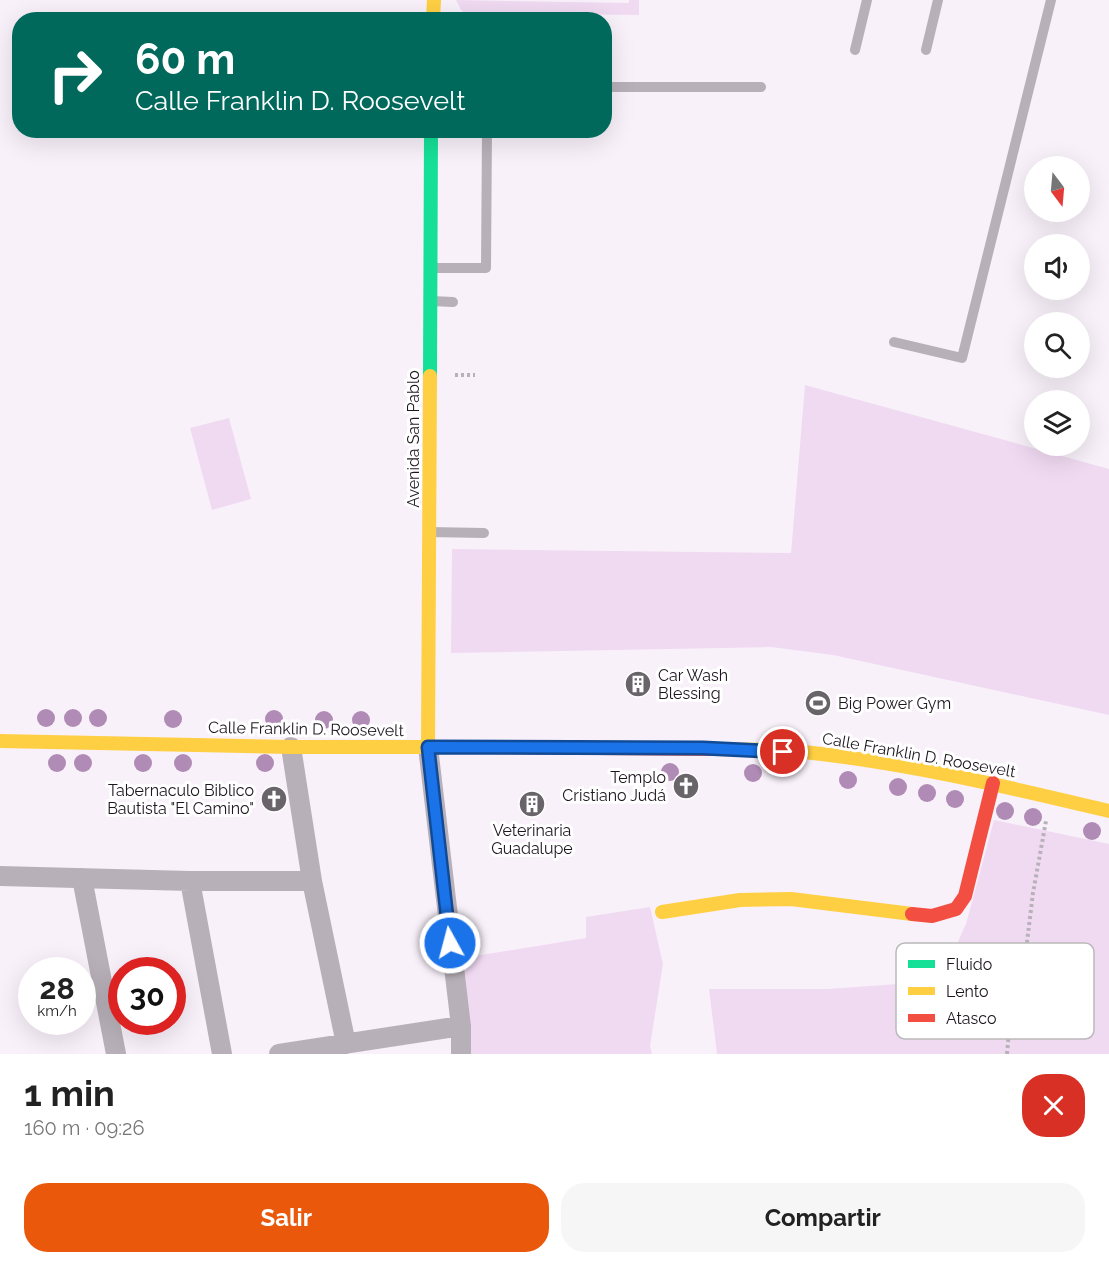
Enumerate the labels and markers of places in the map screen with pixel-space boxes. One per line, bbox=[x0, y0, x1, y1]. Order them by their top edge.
place label: Car Wash Blessing bbox=[658, 666, 728, 703]
building icon: Car Wash Blessing bbox=[623, 669, 653, 699]
sports icon: Big Power Gym bbox=[803, 688, 833, 718]
place label: Big Power Gym bbox=[838, 694, 951, 713]
pin bbox=[757, 726, 808, 777]
place label: Templo Cristiano Judá bbox=[562, 768, 666, 805]
church icon: Templo Cristiano Judá bbox=[671, 771, 701, 801]
place label: Tabernaculo Biblico Bautista "El Camino" bbox=[107, 781, 254, 818]
church icon: Tabernaculo Biblico Bautista "El Camino" bbox=[259, 784, 289, 814]
building icon: Veterinaria Guadalupe bbox=[517, 789, 547, 819]
place label: Veterinaria Guadalupe bbox=[491, 821, 573, 858]

